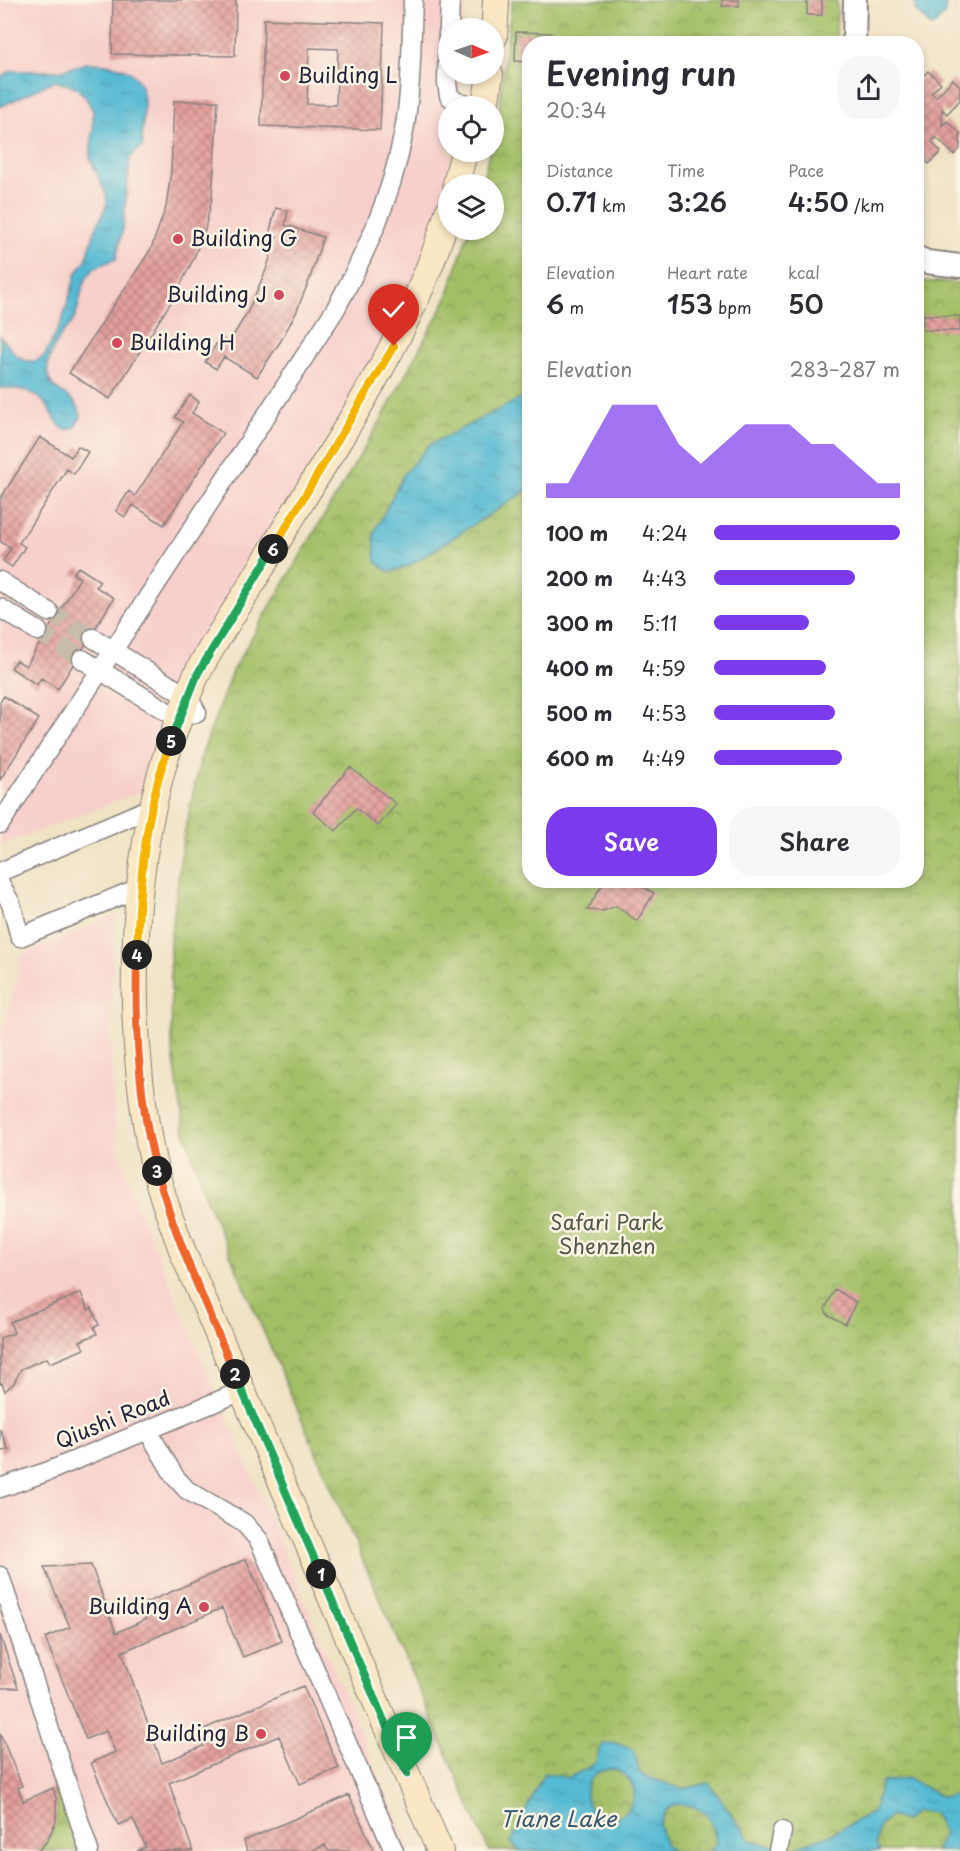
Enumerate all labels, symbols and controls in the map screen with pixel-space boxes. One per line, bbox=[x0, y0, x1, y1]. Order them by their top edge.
north arrow bbox=[438, 18, 504, 84]
map controls bbox=[438, 18, 504, 240]
text: Evening run bbox=[546, 47, 737, 97]
button: share bbox=[837, 56, 900, 119]
place label: Building L bbox=[297, 58, 398, 90]
marker: Building L bbox=[278, 69, 292, 83]
text: 20:34 bbox=[546, 95, 607, 125]
button: locate bbox=[438, 96, 504, 162]
text: Distance bbox=[546, 158, 613, 182]
text: Time bbox=[667, 158, 705, 182]
text: Pace bbox=[788, 158, 824, 182]
button: layers bbox=[438, 174, 504, 240]
text: 0.71 bbox=[546, 182, 597, 221]
text: 3:26 bbox=[667, 182, 727, 221]
text: 4:50 bbox=[788, 182, 849, 221]
text: km bbox=[597, 193, 626, 217]
text: /km bbox=[849, 193, 885, 217]
place label: Building G bbox=[190, 221, 298, 253]
marker: Building G bbox=[171, 232, 185, 246]
text: Elevation bbox=[546, 260, 615, 284]
text: Heart rate bbox=[667, 260, 748, 284]
text: kcal bbox=[788, 260, 820, 284]
place label: Building J bbox=[166, 277, 267, 309]
pin bbox=[368, 284, 419, 346]
text: 6 bbox=[546, 284, 564, 323]
text: 153 bbox=[667, 284, 713, 323]
text: 50 bbox=[788, 284, 824, 323]
marker: Building J bbox=[272, 288, 286, 302]
icon: check bbox=[377, 293, 410, 326]
text: m bbox=[564, 295, 584, 319]
text: bpm bbox=[713, 295, 751, 319]
place label: Building H bbox=[129, 325, 235, 357]
marker: Building H bbox=[110, 336, 124, 350]
text: Elevation bbox=[546, 354, 632, 384]
text: 283–287 m bbox=[789, 354, 900, 384]
text: 100 m bbox=[546, 518, 608, 548]
text: 4:24 bbox=[642, 518, 688, 548]
pin: 6 bbox=[258, 534, 288, 564]
text: 6 bbox=[267, 537, 279, 561]
text: 200 m bbox=[546, 563, 613, 593]
text: 4:43 bbox=[642, 563, 687, 593]
text: 300 m bbox=[546, 608, 614, 638]
text: 5:11 bbox=[642, 608, 677, 638]
text: 400 m bbox=[546, 653, 614, 683]
text: 4:59 bbox=[642, 653, 686, 683]
text: 500 m bbox=[546, 698, 613, 728]
text: 4:53 bbox=[642, 698, 687, 728]
pin: 5 bbox=[156, 726, 186, 756]
text: 5 bbox=[166, 729, 176, 753]
text: 600 m bbox=[546, 743, 614, 773]
text: 4:49 bbox=[642, 743, 685, 773]
button: Save bbox=[546, 807, 717, 876]
button: Share bbox=[729, 807, 900, 876]
pin: 4 bbox=[122, 940, 152, 970]
text: 4 bbox=[132, 943, 142, 967]
pin: 3 bbox=[142, 1156, 172, 1186]
text: 3 bbox=[152, 1159, 162, 1183]
park label: Safari Park Shenzhen bbox=[550, 1205, 664, 1261]
pin: 2 bbox=[220, 1359, 250, 1389]
text: 2 bbox=[229, 1362, 241, 1386]
street label: Qiushi Road bbox=[50, 1381, 175, 1456]
pin: 1 bbox=[306, 1559, 336, 1589]
text: 1 bbox=[317, 1562, 325, 1586]
place label: Building A bbox=[88, 1589, 192, 1621]
marker: Building A bbox=[197, 1600, 211, 1614]
pin bbox=[381, 1712, 432, 1774]
place label: Building B bbox=[144, 1716, 249, 1748]
icon: arrive bbox=[390, 1721, 423, 1754]
marker: Building B bbox=[254, 1727, 268, 1741]
water label: Tiane Lake bbox=[500, 1801, 618, 1834]

